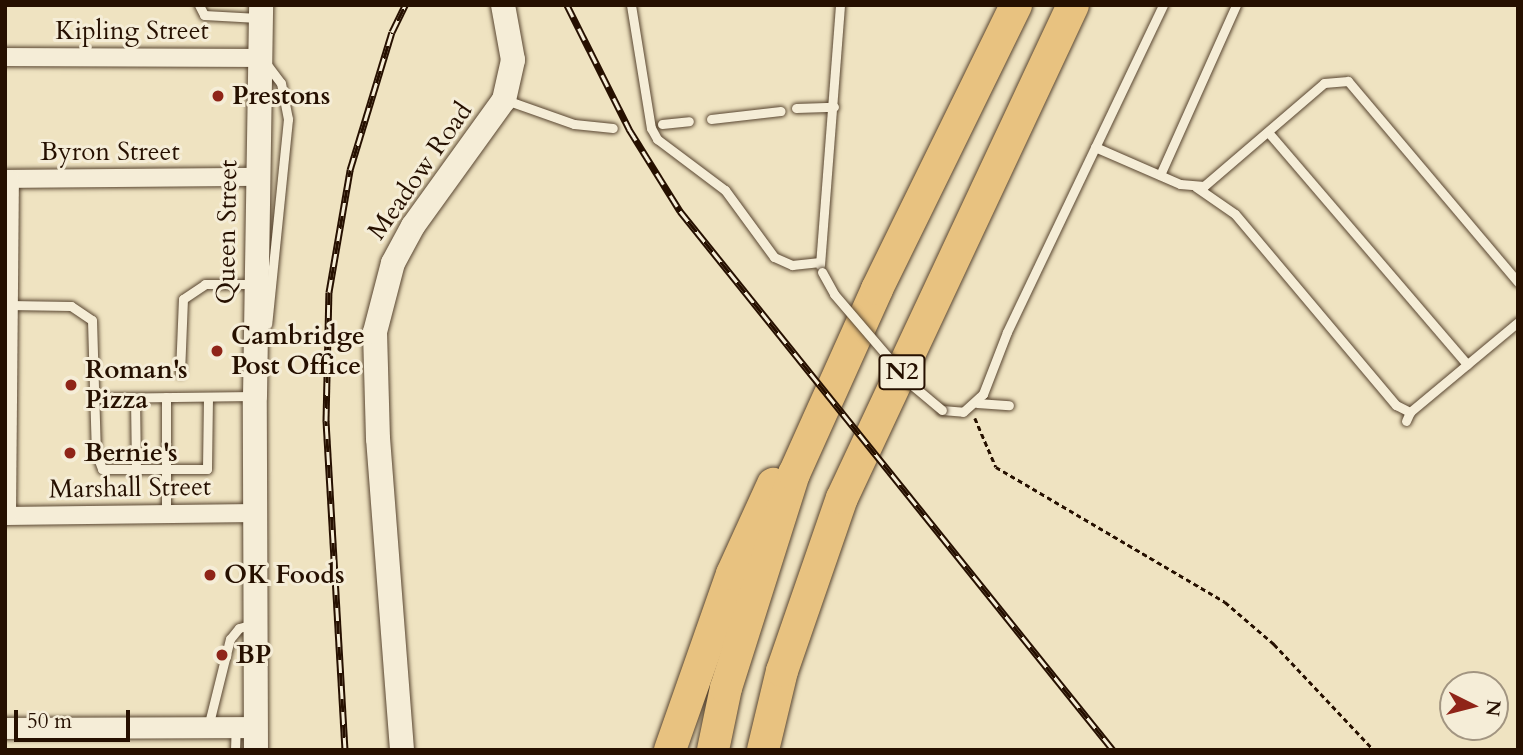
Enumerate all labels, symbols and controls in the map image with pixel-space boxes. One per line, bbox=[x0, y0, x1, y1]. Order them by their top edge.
street label: Kipling Street bbox=[55, 15, 209, 47]
place label: Prestons bbox=[232, 80, 330, 112]
marker: Prestons bbox=[210, 88, 226, 104]
street label: Meadow Road bbox=[361, 96, 479, 246]
street label: Byron Street bbox=[40, 136, 180, 168]
street label: Queen Street bbox=[210, 159, 244, 305]
place label: Cambridge Post Office bbox=[231, 320, 365, 382]
marker: Cambridge Post Office bbox=[209, 343, 225, 359]
road number: N2 bbox=[878, 352, 926, 393]
place label: Roman's Pizza bbox=[85, 354, 188, 416]
marker: Roman's Pizza bbox=[63, 377, 79, 393]
place label: Bernie's bbox=[84, 437, 178, 469]
marker: Bernie's bbox=[62, 445, 78, 461]
street label: Marshall Street bbox=[49, 471, 211, 505]
place label: OK Foods bbox=[224, 559, 345, 591]
marker: OK Foods bbox=[202, 567, 218, 583]
place label: BP bbox=[236, 639, 271, 671]
marker: BP bbox=[214, 647, 230, 663]
north arrow bbox=[1439, 671, 1509, 741]
scale bar bbox=[18, 696, 133, 740]
text: N bbox=[1479, 698, 1507, 718]
text: 50 m bbox=[27, 707, 72, 736]

